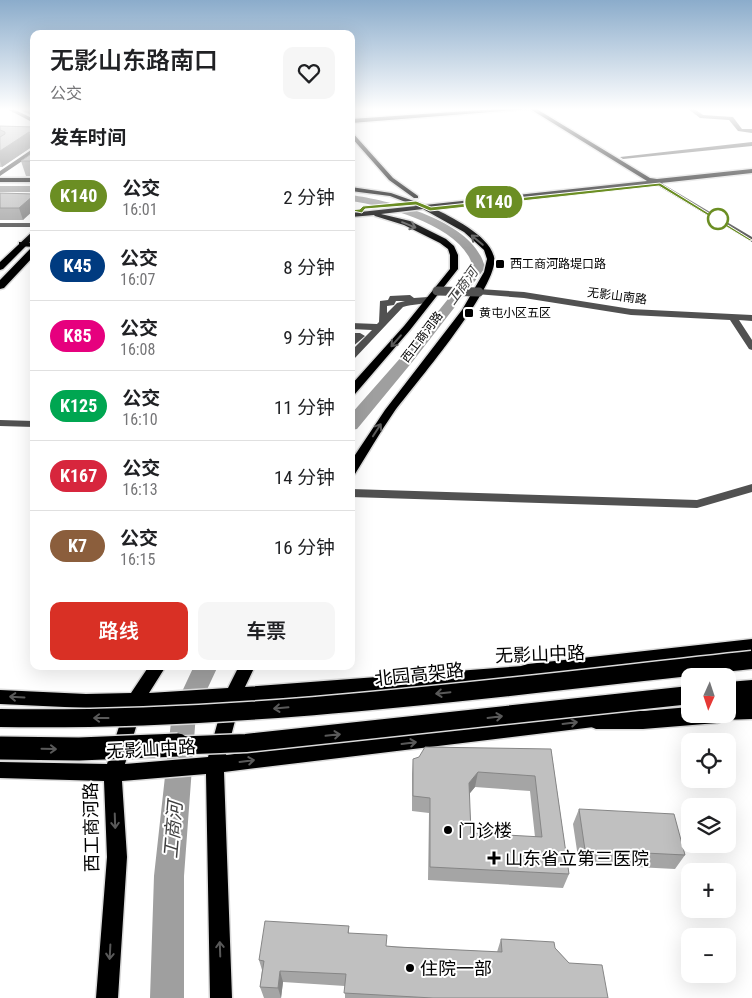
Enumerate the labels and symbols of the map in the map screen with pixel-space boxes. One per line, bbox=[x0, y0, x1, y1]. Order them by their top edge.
line badge: K140 bbox=[459, 186, 529, 218]
unlabelled marker bbox=[707, 208, 729, 230]
one-way arrow bbox=[401, 221, 416, 230]
one-way arrow bbox=[471, 234, 484, 245]
place label: 西工商河路堤口路 bbox=[510, 257, 606, 271]
marker: 西工商河路堤口路 bbox=[494, 258, 506, 270]
water label: 工商河 bbox=[443, 262, 483, 308]
street label: 无影山南路 bbox=[586, 285, 648, 307]
place label: 黄屯小区五区 bbox=[479, 306, 551, 320]
marker: 黄屯小区五区 bbox=[463, 307, 475, 319]
street label: 西工商河路 bbox=[398, 309, 446, 365]
one-way arrow bbox=[390, 334, 401, 347]
one-way arrow bbox=[372, 423, 382, 437]
street label: 无影山中路 bbox=[495, 642, 585, 666]
street label: 北园高架路 bbox=[373, 659, 465, 689]
north arrow bbox=[681, 668, 736, 722]
one-way arrow bbox=[435, 688, 451, 698]
one-way arrow bbox=[9, 693, 25, 702]
one-way arrow bbox=[273, 704, 289, 713]
one-way arrow bbox=[486, 712, 502, 722]
one-way arrow bbox=[93, 713, 110, 723]
one-way arrow bbox=[562, 718, 578, 728]
one-way arrow bbox=[325, 730, 341, 740]
street label: 无影山中路 bbox=[106, 736, 196, 762]
one-way arrow bbox=[400, 738, 416, 748]
one-way arrow bbox=[40, 744, 56, 753]
one-way arrow bbox=[239, 756, 255, 766]
street label: 西工商河路 bbox=[80, 782, 102, 872]
water label: 工商河 bbox=[159, 797, 187, 859]
one-way arrow bbox=[111, 813, 120, 829]
place label: 门诊楼 bbox=[458, 820, 512, 841]
marker: 门诊楼 bbox=[442, 824, 454, 836]
place label: 山东省立第三医院 bbox=[505, 848, 649, 869]
marker: 山东省立第三医院 bbox=[487, 851, 501, 865]
one-way arrow bbox=[215, 942, 225, 958]
one-way arrow bbox=[105, 944, 114, 960]
place label: 住院一部 bbox=[420, 958, 492, 979]
marker: 住院一部 bbox=[404, 962, 416, 974]

